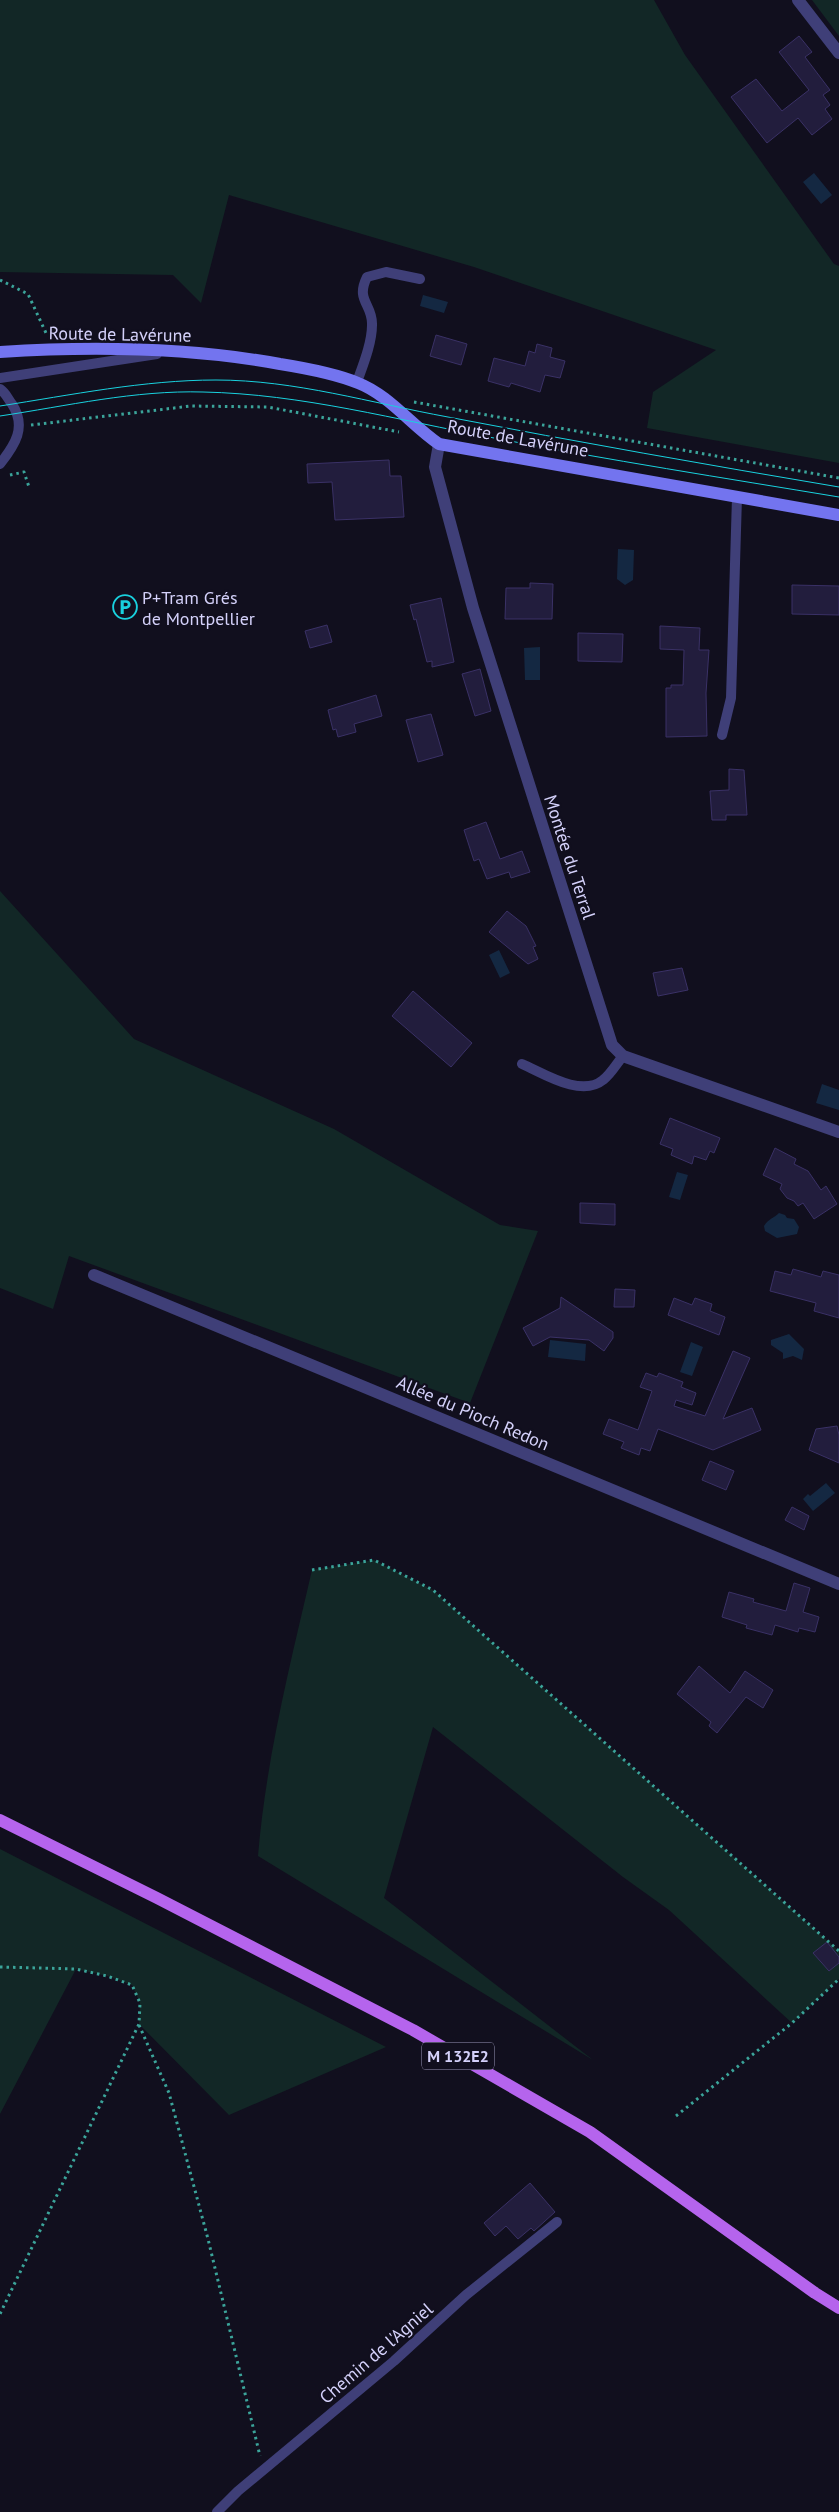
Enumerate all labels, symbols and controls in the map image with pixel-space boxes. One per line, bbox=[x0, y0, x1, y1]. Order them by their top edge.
street label: Route de Lavérune bbox=[48, 321, 192, 347]
street label: Route de Lavérune bbox=[446, 414, 590, 462]
place label: P+Tram Grés de Montpellier bbox=[142, 586, 255, 630]
parking icon: P+Tram Grés de Montpellier bbox=[112, 594, 138, 620]
street label: Montée du Terral bbox=[539, 792, 601, 923]
street label: Allée du Pioch Redon bbox=[393, 1370, 553, 1456]
road number: M 132E2 bbox=[422, 2042, 494, 2070]
street label: Chemin de l'Agniel bbox=[314, 2297, 438, 2409]

